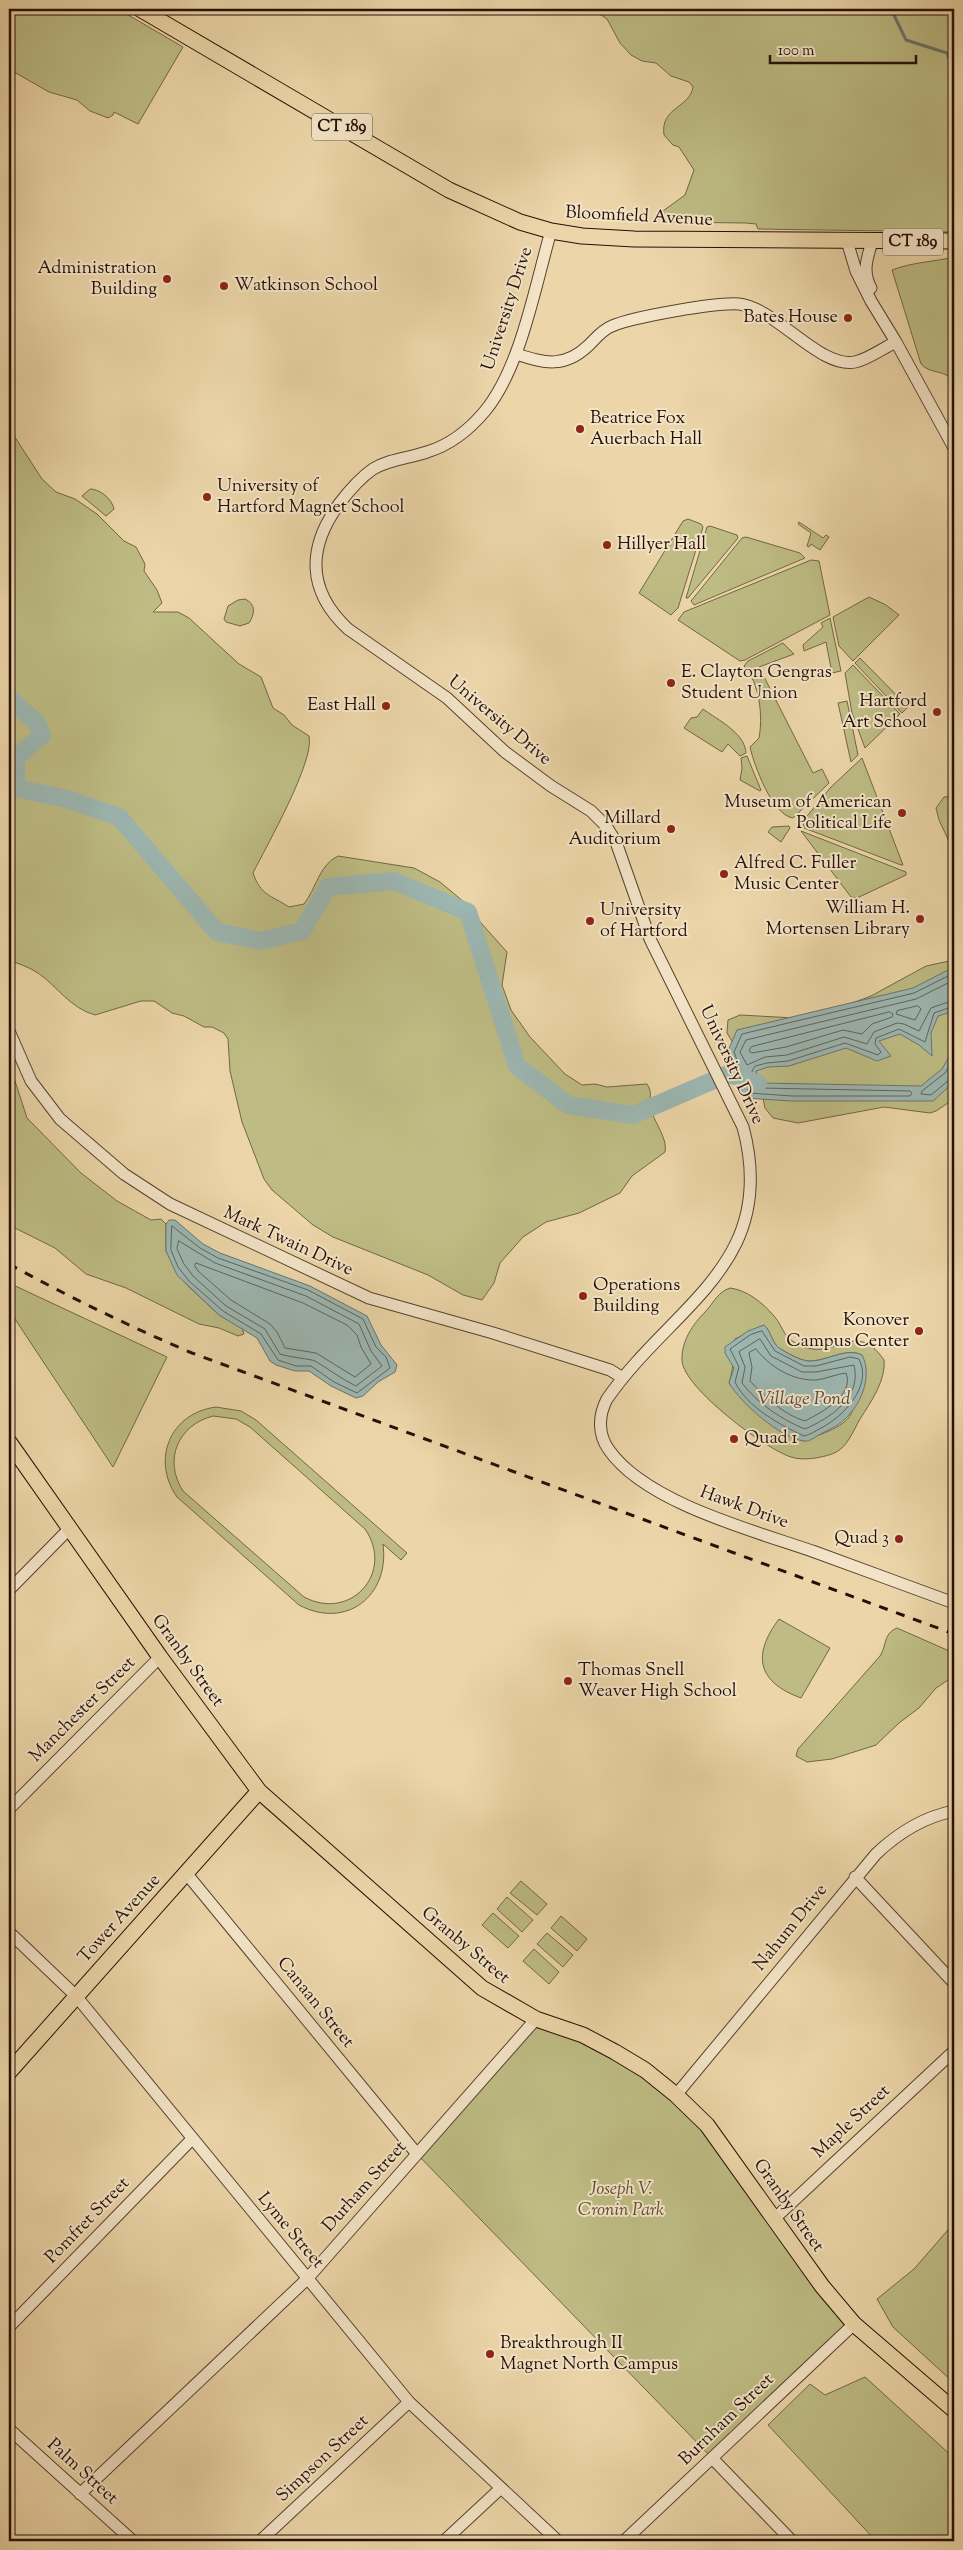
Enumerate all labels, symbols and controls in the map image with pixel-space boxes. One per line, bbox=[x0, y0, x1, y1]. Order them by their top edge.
scale bar bbox=[770, 32, 917, 64]
text: 100 m bbox=[778, 41, 815, 62]
road number: CT 189 bbox=[312, 114, 372, 140]
street label: Bloomfield Avenue bbox=[565, 200, 713, 234]
road number: CT 189 bbox=[883, 228, 943, 256]
street label: University Drive bbox=[476, 244, 540, 374]
place label: Administration Building bbox=[38, 256, 157, 303]
marker: Administration Building bbox=[161, 273, 173, 285]
place label: Watkinson School bbox=[234, 273, 378, 299]
marker: Watkinson School bbox=[218, 280, 230, 292]
place label: Bates House bbox=[743, 305, 838, 331]
marker: Bates House bbox=[842, 312, 854, 324]
place label: Beatrice Fox Auerbach Hall bbox=[590, 406, 702, 453]
marker: Beatrice Fox Auerbach Hall bbox=[574, 423, 586, 435]
place label: University of Hartford Magnet School bbox=[217, 474, 405, 521]
marker: University of Hartford Magnet School bbox=[201, 491, 213, 503]
place label: Hillyer Hall bbox=[617, 532, 706, 558]
marker: Hillyer Hall bbox=[601, 539, 613, 551]
place label: E. Clayton Gengras Student Union bbox=[681, 660, 832, 707]
street label: University Drive bbox=[441, 670, 557, 772]
marker: E. Clayton Gengras Student Union bbox=[665, 677, 677, 689]
place label: Hartford Art School bbox=[842, 689, 927, 736]
place label: East Hall bbox=[307, 693, 376, 719]
marker: East Hall bbox=[380, 700, 392, 712]
marker: Hartford Art School bbox=[931, 706, 943, 718]
place label: Museum of American Political Life bbox=[724, 790, 892, 837]
place label: Millard Auditorium bbox=[568, 806, 661, 853]
marker: Museum of American Political Life bbox=[896, 807, 908, 819]
marker: Millard Auditorium bbox=[665, 823, 677, 835]
place label: Alfred C. Fuller Music Center bbox=[734, 851, 856, 898]
marker: Alfred C. Fuller Music Center bbox=[718, 868, 730, 880]
place label: William H. Mortensen Library bbox=[766, 896, 910, 943]
place label: University of Hartford bbox=[600, 898, 688, 945]
marker: William H. Mortensen Library bbox=[914, 913, 926, 925]
marker: University of Hartford bbox=[584, 915, 596, 927]
street label: University Drive bbox=[692, 1001, 770, 1129]
street label: Mark Twain Drive bbox=[219, 1201, 357, 1283]
place label: Operations Building bbox=[593, 1273, 680, 1320]
marker: Operations Building bbox=[577, 1290, 589, 1302]
place label: Konover Campus Center bbox=[786, 1308, 909, 1355]
marker: Konover Campus Center bbox=[913, 1325, 925, 1337]
water label: Village Pond bbox=[757, 1386, 851, 1413]
place label: Quad 1 bbox=[744, 1426, 798, 1452]
marker: Quad 1 bbox=[728, 1433, 740, 1445]
street label: Hawk Drive bbox=[696, 1480, 792, 1536]
place label: Quad 3 bbox=[834, 1526, 889, 1552]
marker: Quad 3 bbox=[893, 1533, 905, 1545]
street label: Granby Street bbox=[144, 1609, 230, 1713]
street label: Manchester Street bbox=[24, 1651, 142, 1769]
place label: Thomas Snell Weaver High School bbox=[578, 1658, 737, 1705]
marker: Thomas Snell Weaver High School bbox=[562, 1675, 574, 1687]
street label: Tower Avenue bbox=[73, 1869, 167, 1969]
street label: Nahum Drive bbox=[748, 1879, 834, 1977]
street label: Granby Street bbox=[415, 1901, 515, 1991]
street label: Canaan Street bbox=[270, 1952, 360, 2054]
street label: Maple Street bbox=[807, 2079, 897, 2165]
street label: Durham Street bbox=[317, 2135, 413, 2239]
street label: Granby Street bbox=[746, 2154, 830, 2258]
street label: Pomfret Street bbox=[40, 2172, 136, 2270]
park label: Joseph V. Cronin Park bbox=[578, 2177, 664, 2224]
street label: Lyme Street bbox=[250, 2187, 330, 2275]
place label: Breakthrough II Magnet North Campus bbox=[500, 2331, 678, 2378]
marker: Breakthrough II Magnet North Campus bbox=[484, 2348, 496, 2360]
street label: Burnham Street bbox=[674, 2368, 780, 2472]
street label: Simpson Street bbox=[271, 2409, 375, 2509]
street label: Palm Street bbox=[40, 2433, 124, 2511]

